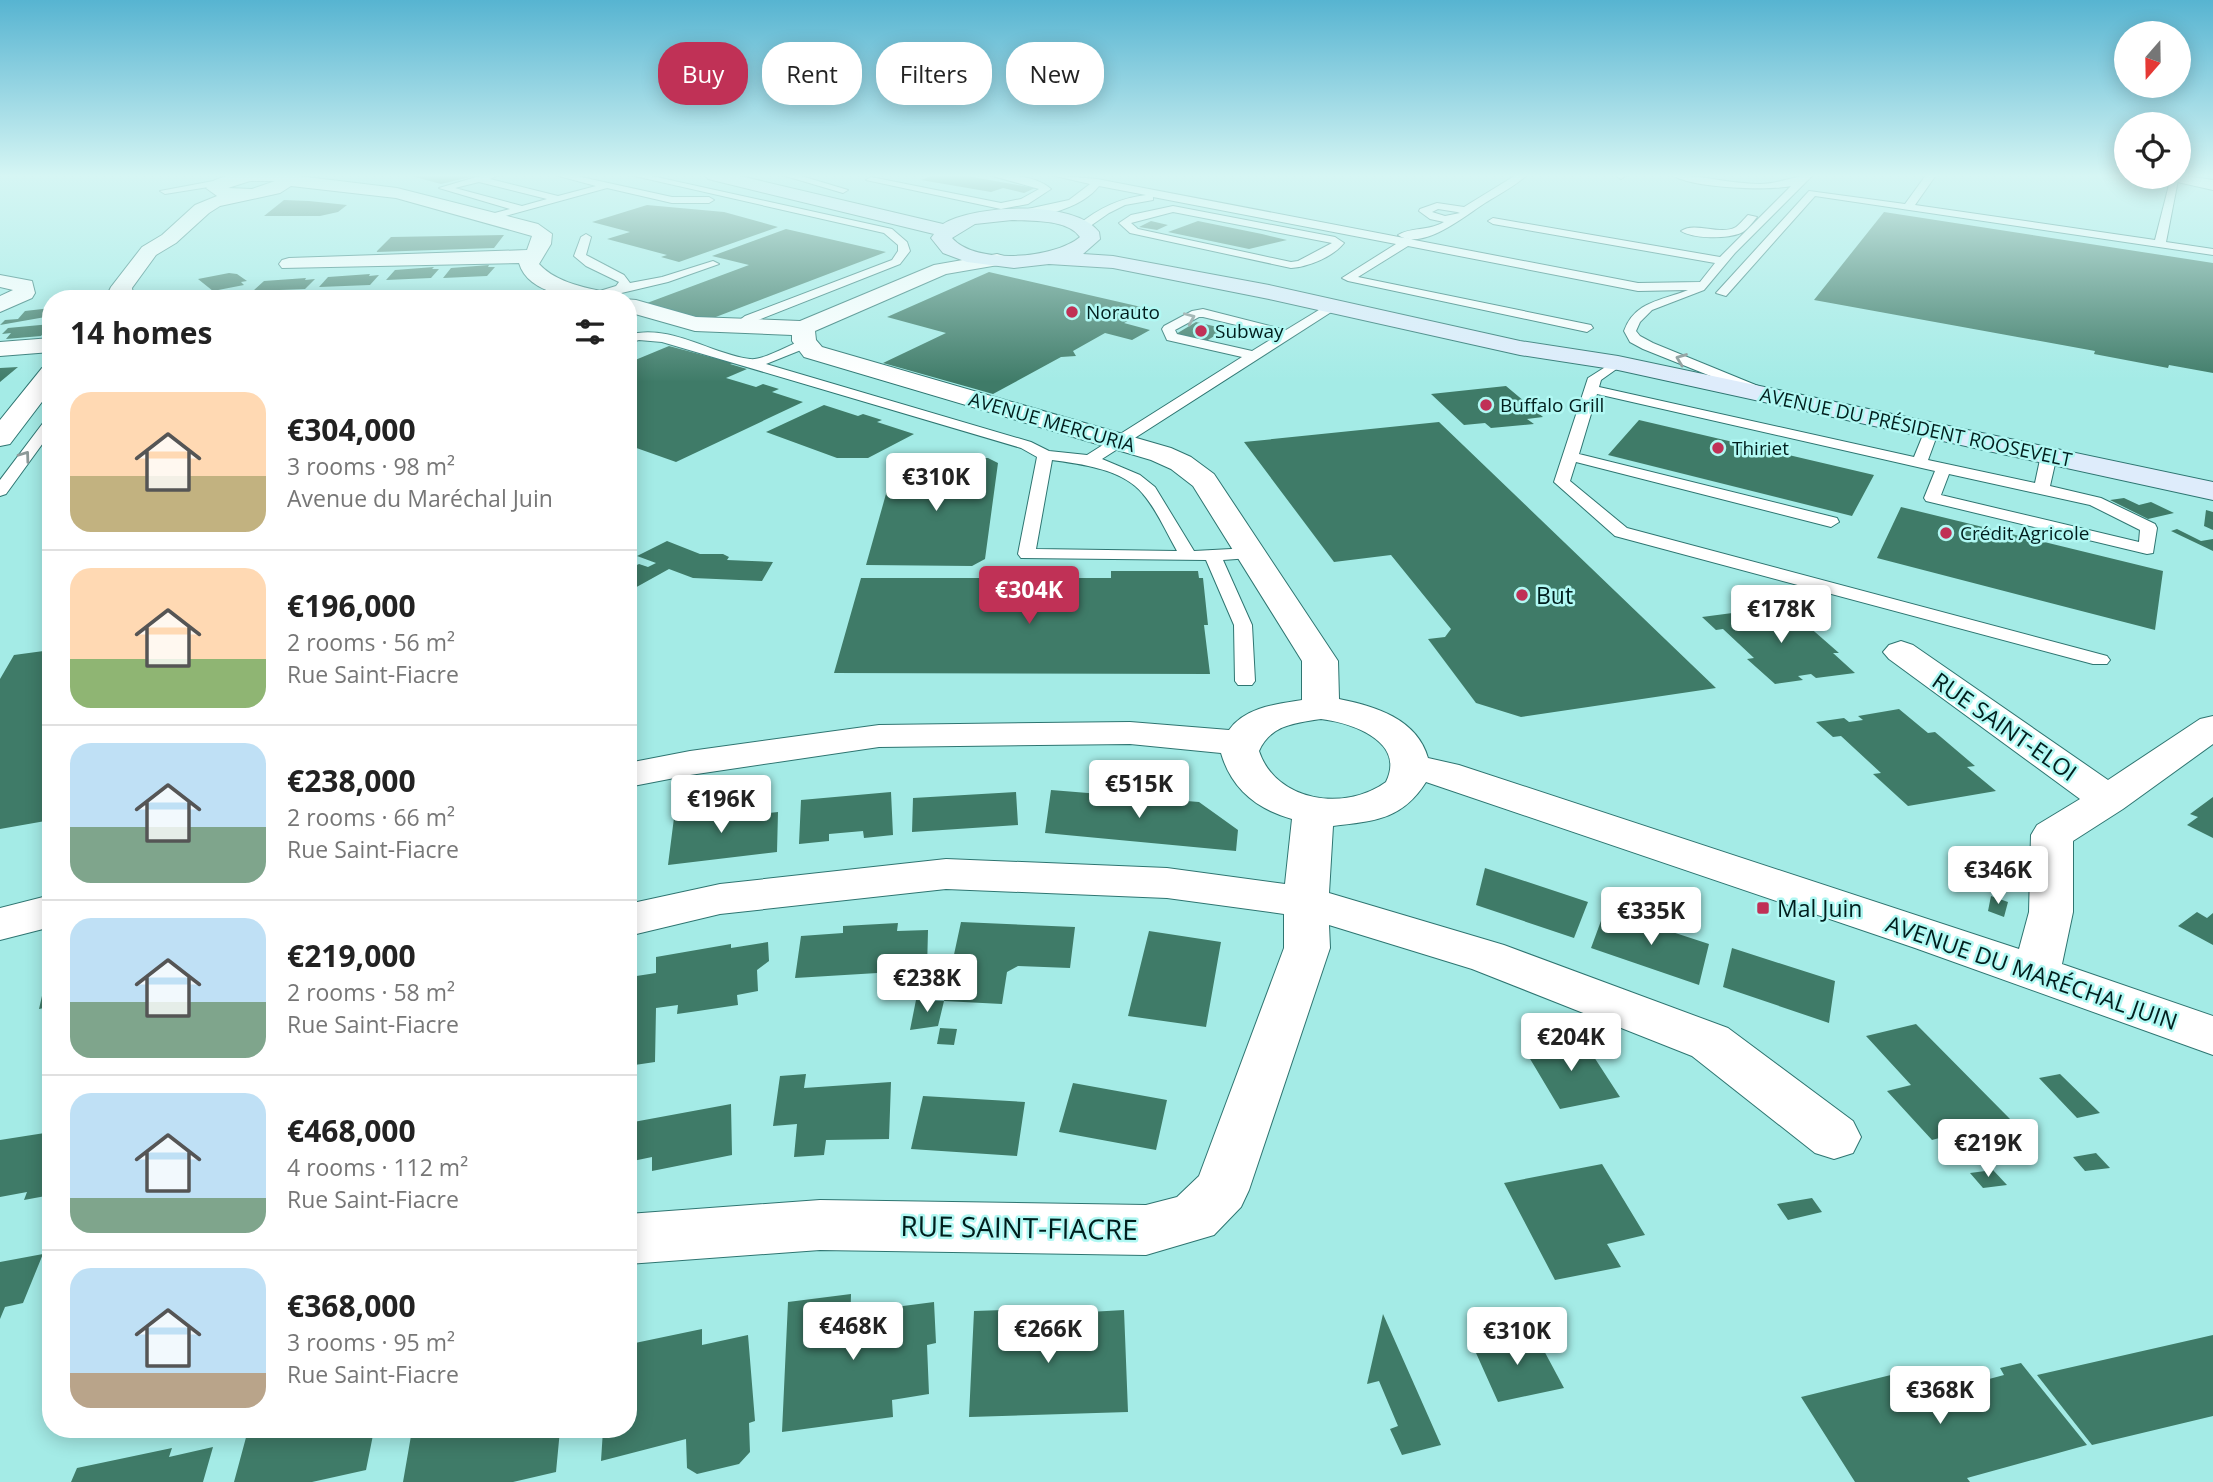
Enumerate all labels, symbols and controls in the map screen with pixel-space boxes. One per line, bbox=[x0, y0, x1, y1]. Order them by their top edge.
north arrow bbox=[2114, 21, 2191, 98]
map controls bbox=[2114, 21, 2191, 189]
chip: Buy bbox=[658, 42, 748, 105]
chip: Rent bbox=[762, 42, 862, 105]
chip: Filters bbox=[876, 42, 992, 105]
chip: New bbox=[1006, 42, 1104, 105]
button: locate bbox=[2114, 112, 2191, 189]
place label: Norauto bbox=[1086, 299, 1160, 325]
marker: Norauto bbox=[1064, 304, 1080, 320]
text: 14 homes bbox=[70, 312, 213, 353]
one-way arrow bbox=[1183, 312, 1195, 326]
icon: filters bbox=[571, 313, 609, 351]
place label: Subway bbox=[1215, 318, 1284, 344]
marker: Subway bbox=[1193, 323, 1209, 339]
one-way arrow bbox=[1676, 353, 1688, 367]
street label: AVENUE DU PRÉSIDENT ROOSEVELT bbox=[1758, 381, 2075, 473]
street label: AVENUE MERCURIA bbox=[966, 386, 1138, 458]
place label: Buffalo Grill bbox=[1500, 392, 1604, 418]
marker: Buffalo Grill bbox=[1478, 397, 1494, 413]
text: €304,000 bbox=[287, 409, 416, 450]
icon: home bbox=[126, 420, 210, 504]
place label: Thiriet bbox=[1732, 435, 1789, 461]
marker: Thiriet bbox=[1710, 440, 1726, 456]
text: 3 rooms · 98 m² bbox=[287, 450, 455, 482]
one-way arrow bbox=[17, 451, 30, 464]
pin: €310K bbox=[887, 454, 985, 513]
text: €310K bbox=[902, 460, 970, 492]
text: Avenue du Maréchal Juin bbox=[287, 482, 553, 514]
place label: Crédit Agricole bbox=[1960, 520, 2089, 546]
marker: Crédit Agricole bbox=[1938, 525, 1954, 541]
pin: €304K bbox=[980, 566, 1078, 626]
text: €304K bbox=[995, 573, 1063, 605]
place label: But bbox=[1536, 579, 1573, 611]
text: €196,000 bbox=[287, 585, 416, 626]
pin: €178K bbox=[1732, 586, 1830, 645]
marker: But bbox=[1514, 587, 1530, 603]
text: €178K bbox=[1747, 592, 1815, 624]
icon: home bbox=[126, 596, 210, 680]
text: 2 rooms · 56 m² bbox=[287, 626, 455, 658]
text: Rue Saint-Fiacre bbox=[287, 658, 459, 690]
street label: RUE SAINT-ELOI bbox=[1926, 664, 2084, 788]
text: €238,000 bbox=[287, 760, 416, 801]
pin: €515K bbox=[1090, 760, 1188, 820]
text: €515K bbox=[1105, 767, 1173, 799]
icon: home bbox=[126, 771, 210, 855]
pin: €196K bbox=[672, 776, 770, 835]
text: €196K bbox=[687, 782, 755, 814]
text: 2 rooms · 66 m² bbox=[287, 801, 455, 833]
text: Rue Saint-Fiacre bbox=[287, 833, 459, 865]
pin: €346K bbox=[1949, 846, 2047, 906]
text: €346K bbox=[1964, 853, 2032, 885]
pin: €335K bbox=[1602, 888, 1700, 947]
place label: Mal Juin bbox=[1777, 892, 1862, 924]
text: €335K bbox=[1617, 894, 1685, 926]
marker: Mal Juin bbox=[1755, 900, 1771, 916]
street label: AVENUE DU MARÉCHAL JUIN bbox=[1882, 907, 2182, 1037]
text: €219,000 bbox=[287, 935, 416, 976]
icon: home bbox=[126, 946, 210, 1030]
pin: €238K bbox=[878, 954, 976, 1014]
text: €238K bbox=[893, 961, 961, 993]
text: 2 rooms · 58 m² bbox=[287, 976, 455, 1008]
text: Rue Saint-Fiacre bbox=[287, 1008, 459, 1040]
pin: €204K bbox=[1522, 1014, 1620, 1073]
text: €204K bbox=[1537, 1020, 1605, 1052]
text: €468,000 bbox=[287, 1110, 416, 1151]
pin: €219K bbox=[1939, 1120, 2037, 1179]
icon: home bbox=[126, 1121, 210, 1205]
text: €219K bbox=[1954, 1126, 2022, 1158]
text: 4 rooms · 112 m² bbox=[287, 1151, 468, 1183]
text: Rue Saint-Fiacre bbox=[287, 1183, 459, 1215]
street label: RUE SAINT-FIACRE bbox=[900, 1206, 1138, 1248]
text: €368,000 bbox=[287, 1285, 416, 1326]
icon: home bbox=[126, 1296, 210, 1380]
pin: €468K bbox=[804, 1302, 902, 1362]
pin: €266K bbox=[999, 1306, 1097, 1365]
pin: €310K bbox=[1468, 1308, 1566, 1367]
text: €468K bbox=[819, 1309, 887, 1341]
text: €266K bbox=[1014, 1312, 1082, 1344]
text: €310K bbox=[1483, 1314, 1551, 1346]
text: 3 rooms · 95 m² bbox=[287, 1326, 455, 1358]
text: Rue Saint-Fiacre bbox=[287, 1358, 459, 1390]
pin: €368K bbox=[1891, 1366, 1989, 1426]
text: €368K bbox=[1906, 1373, 1974, 1405]

